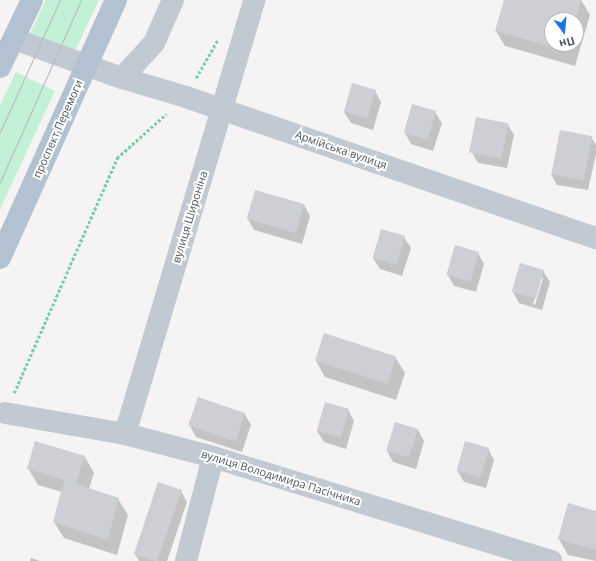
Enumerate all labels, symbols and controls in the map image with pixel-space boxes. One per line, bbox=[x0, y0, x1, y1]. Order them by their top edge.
north arrow bbox=[544, 12, 584, 52]
text: Пн bbox=[558, 34, 577, 52]
street label: проспект Перемоги bbox=[30, 78, 86, 180]
street label: Армійська вулиця bbox=[293, 128, 389, 172]
street label: вулиця Широніна bbox=[170, 169, 210, 265]
street label: вулиця Володимира Пасічника bbox=[200, 447, 362, 509]

